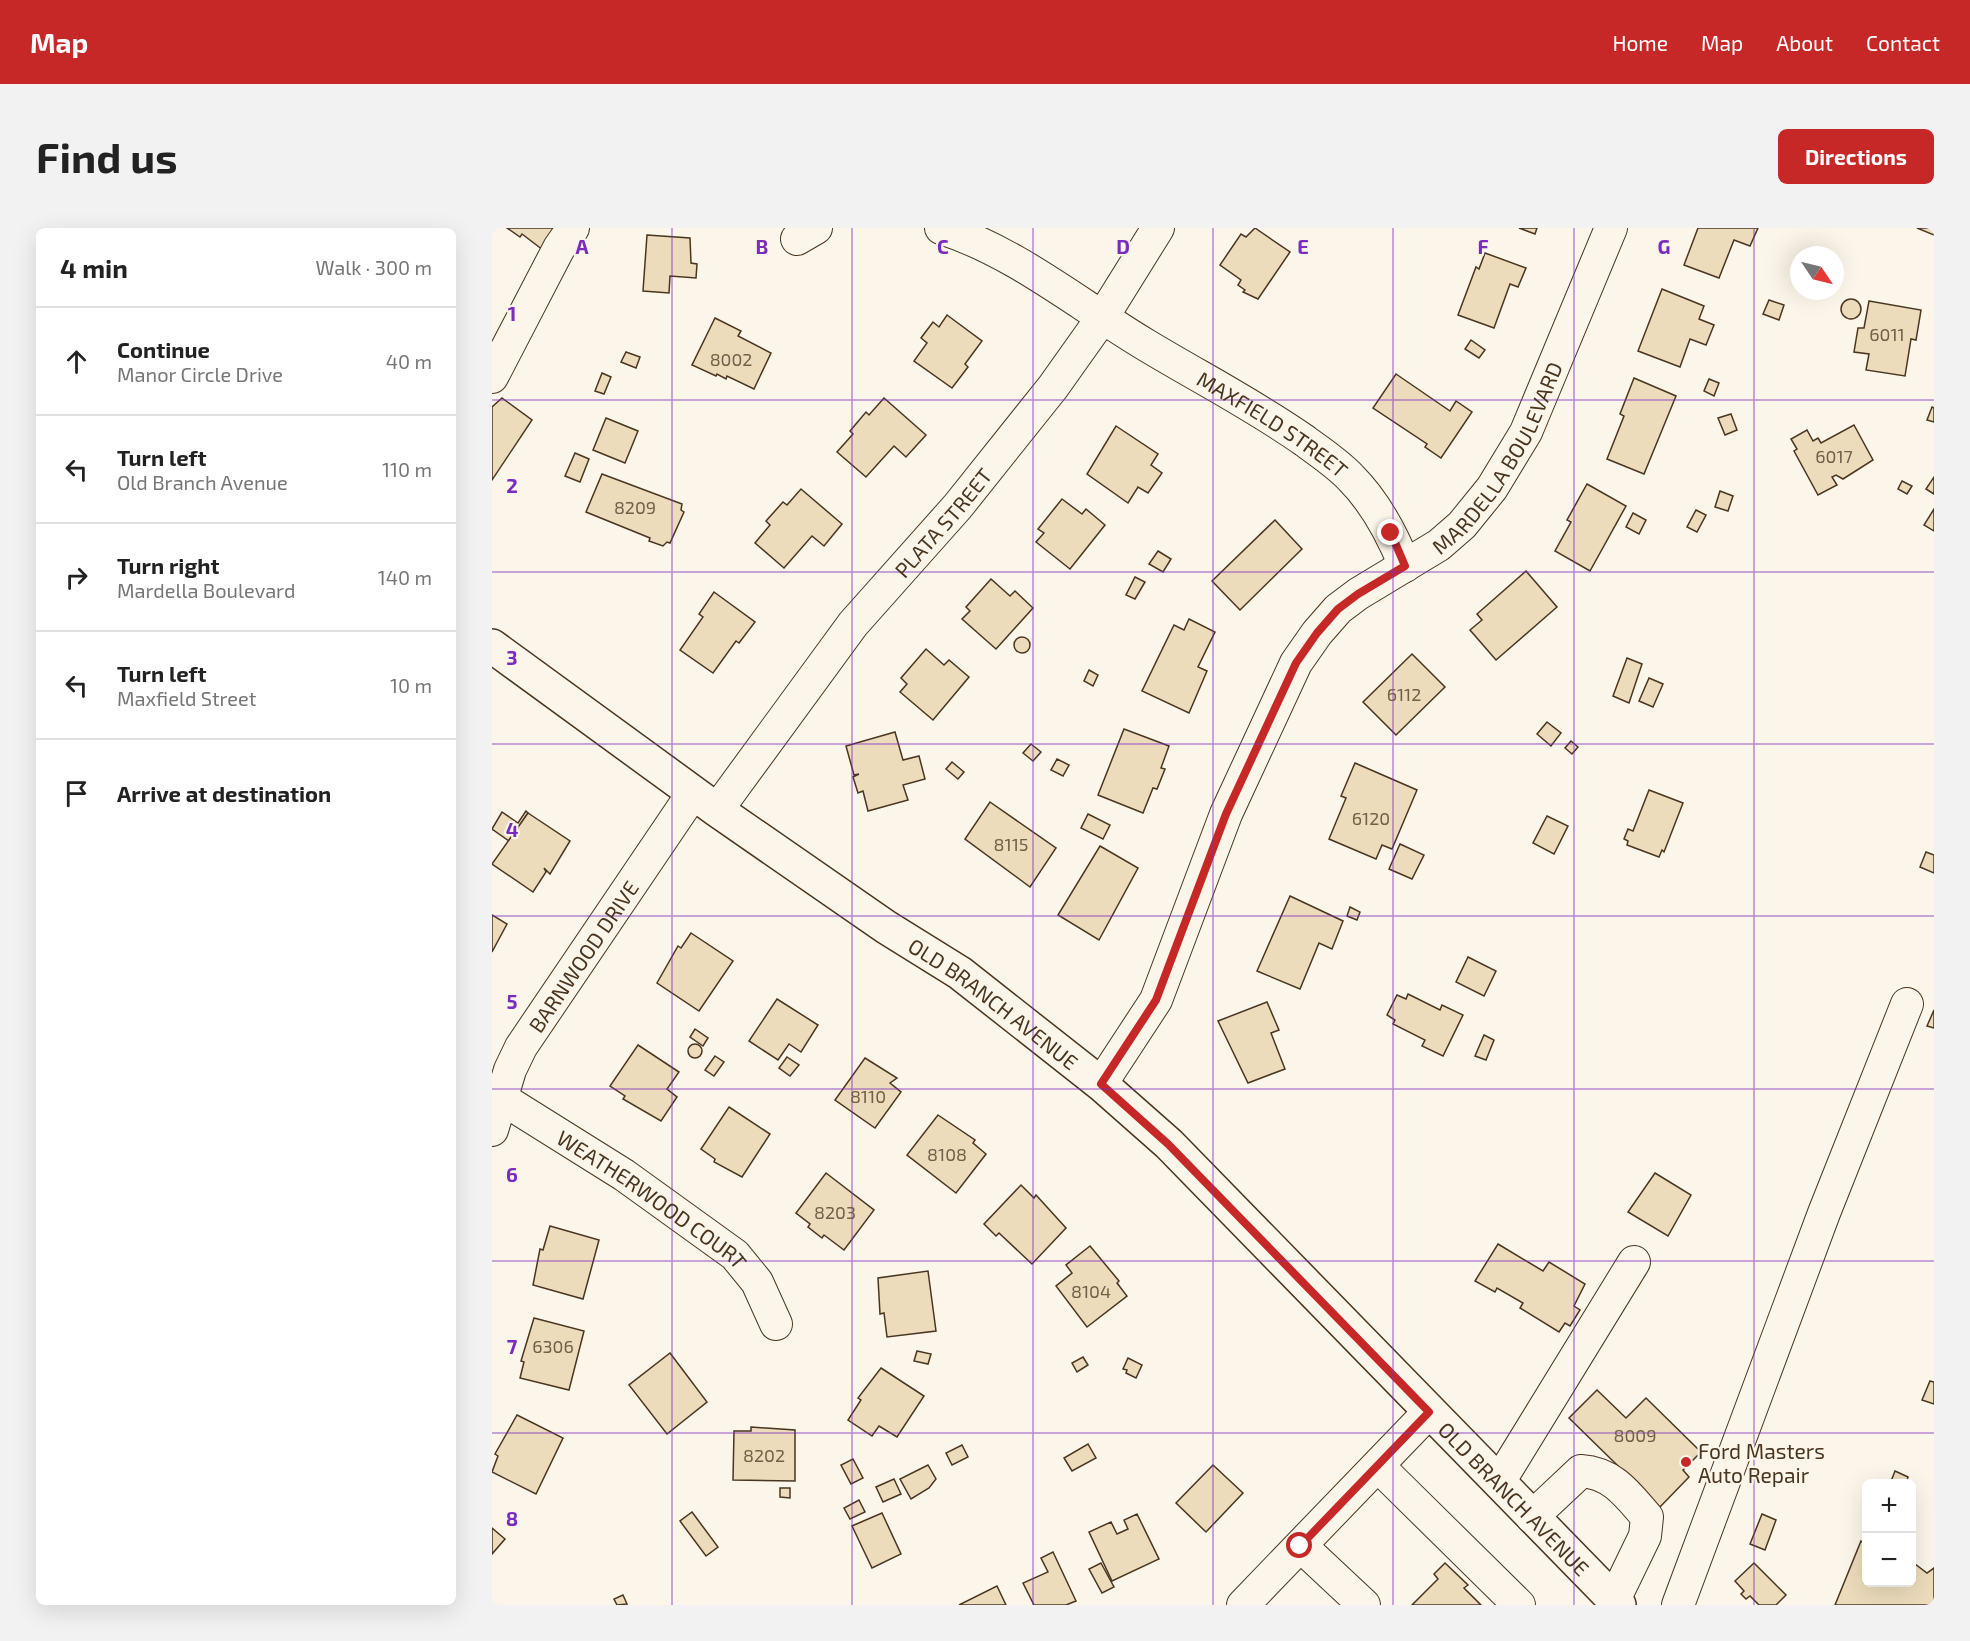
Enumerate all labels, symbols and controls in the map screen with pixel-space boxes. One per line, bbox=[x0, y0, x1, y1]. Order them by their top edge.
text: Map bbox=[30, 25, 88, 59]
text: Home bbox=[1612, 30, 1668, 55]
text: Map bbox=[1701, 30, 1743, 55]
text: About bbox=[1776, 30, 1833, 55]
text: Contact bbox=[1866, 30, 1940, 55]
button: Directions bbox=[1778, 129, 1934, 184]
text: Find us bbox=[36, 131, 178, 181]
text: A bbox=[575, 234, 589, 258]
text: B bbox=[756, 234, 768, 258]
text: C bbox=[937, 234, 949, 258]
text: D bbox=[1116, 234, 1130, 258]
text: E bbox=[1297, 234, 1309, 258]
text: F bbox=[1477, 234, 1489, 258]
text: G bbox=[1658, 234, 1670, 258]
north arrow bbox=[1790, 246, 1844, 300]
text: 4 min bbox=[60, 252, 128, 283]
text: Walk · 300 m bbox=[316, 255, 432, 279]
text: 1 bbox=[508, 301, 516, 325]
house number: 6011 bbox=[1869, 323, 1905, 345]
text: Continue bbox=[117, 336, 210, 362]
icon: ahead bbox=[60, 345, 93, 378]
house number: 8002 bbox=[710, 348, 752, 370]
text: 40 m bbox=[386, 349, 432, 373]
street label: MARDELLA BOULEVARD bbox=[1426, 358, 1566, 558]
text: Manor Circle Drive bbox=[117, 362, 283, 386]
street label: MAXFIELD STREET bbox=[1193, 365, 1354, 482]
text: Turn left bbox=[117, 444, 206, 470]
house number: 6017 bbox=[1815, 445, 1853, 467]
icon: left bbox=[60, 453, 93, 486]
text: 110 m bbox=[382, 457, 432, 481]
street label: PLATA STREET bbox=[889, 463, 996, 582]
text: Old Branch Avenue bbox=[117, 470, 288, 494]
text: 2 bbox=[506, 473, 518, 497]
house number: 8209 bbox=[614, 496, 656, 518]
route end bbox=[1377, 519, 1403, 545]
text: Turn right bbox=[117, 552, 219, 578]
icon: right bbox=[60, 561, 93, 594]
text: 140 m bbox=[378, 565, 432, 589]
text: Mardella Boulevard bbox=[117, 578, 295, 602]
text: 3 bbox=[506, 645, 518, 669]
text: Turn left bbox=[117, 660, 206, 686]
icon: left bbox=[60, 669, 93, 702]
text: 10 m bbox=[390, 673, 432, 697]
house number: 6112 bbox=[1387, 683, 1421, 705]
text: Maxfield Street bbox=[117, 686, 256, 710]
icon: arrive bbox=[60, 777, 93, 810]
text: Arrive at destination bbox=[117, 780, 331, 806]
house number: 6120 bbox=[1352, 807, 1390, 829]
text: 4 bbox=[506, 817, 519, 841]
house number: 8115 bbox=[994, 833, 1028, 855]
street label: BARNWOOD DRIVE bbox=[522, 876, 643, 1037]
street label: OLD BRANCH AVENUE bbox=[904, 932, 1084, 1074]
text: 5 bbox=[506, 989, 518, 1013]
house number: 8110 bbox=[850, 1085, 886, 1107]
street label: WEATHERWOOD COURT bbox=[553, 1124, 753, 1273]
house number: 8108 bbox=[927, 1143, 967, 1165]
text: 6 bbox=[506, 1162, 518, 1186]
house number: 8203 bbox=[814, 1201, 856, 1223]
house number: 8104 bbox=[1071, 1280, 1111, 1302]
text: 7 bbox=[507, 1334, 518, 1358]
house number: 6306 bbox=[532, 1335, 574, 1357]
street label: OLD BRANCH AVENUE bbox=[1434, 1416, 1595, 1580]
house number: 8009 bbox=[1614, 1424, 1656, 1446]
place label: Ford Masters Auto Repair bbox=[1698, 1438, 1825, 1487]
house number: 8202 bbox=[743, 1444, 785, 1466]
marker: Ford Masters Auto Repair bbox=[1679, 1455, 1693, 1469]
map controls bbox=[1862, 1479, 1916, 1587]
button: + bbox=[1862, 1479, 1916, 1533]
text: 8 bbox=[506, 1506, 518, 1530]
route start bbox=[1286, 1532, 1312, 1558]
button: − bbox=[1862, 1533, 1916, 1587]

